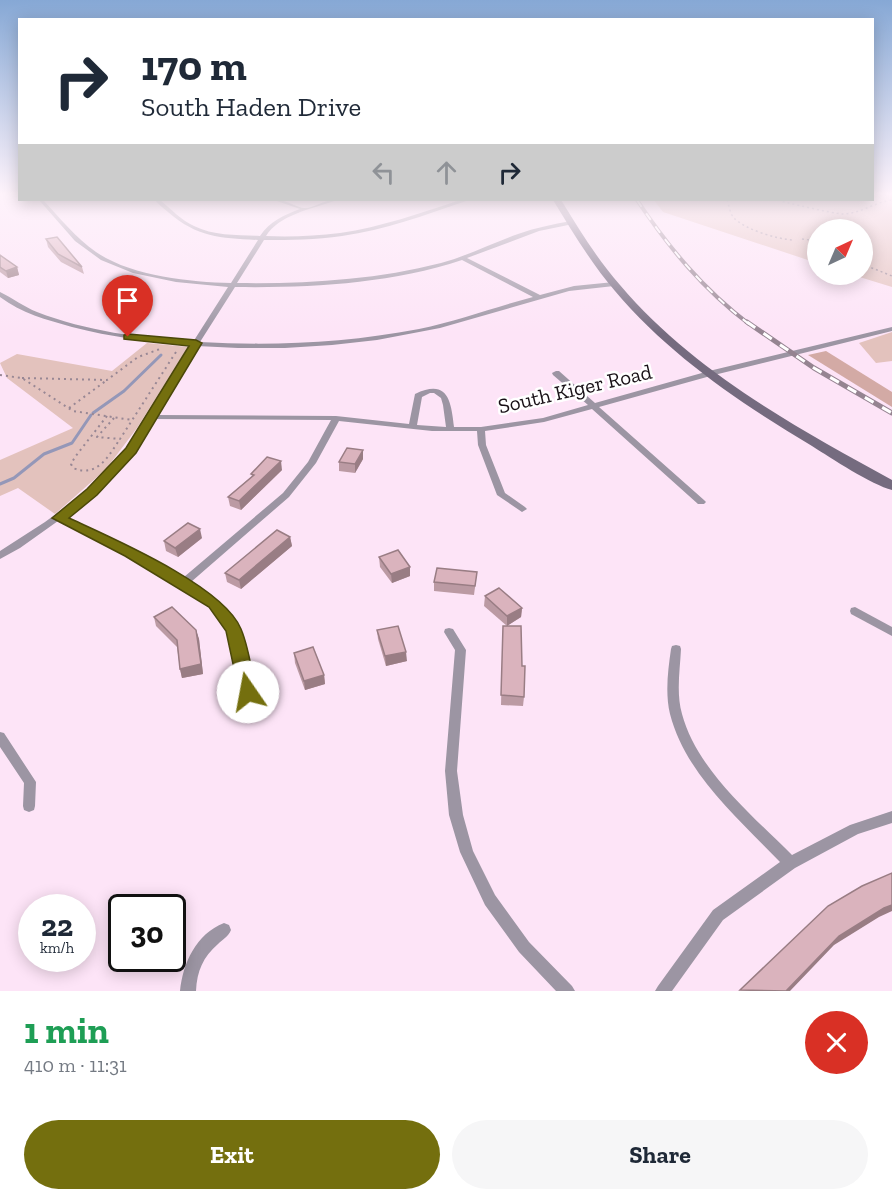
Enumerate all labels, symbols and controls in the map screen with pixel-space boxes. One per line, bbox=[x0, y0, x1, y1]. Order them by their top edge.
text: 170 m bbox=[141, 40, 247, 91]
icon: right bbox=[42, 42, 120, 120]
text: South Haden Drive bbox=[141, 91, 361, 123]
icon: left bbox=[367, 156, 400, 189]
icon: ahead bbox=[430, 156, 463, 189]
icon: right bbox=[493, 156, 526, 189]
north arrow bbox=[807, 219, 873, 285]
map controls bbox=[807, 219, 873, 285]
pin bbox=[102, 275, 153, 337]
icon: arrive bbox=[111, 284, 144, 317]
street label: South Kiger Road bbox=[496, 359, 655, 418]
position arrow bbox=[216, 660, 280, 724]
speed limit sign: 30 bbox=[108, 894, 186, 972]
text: 22 bbox=[41, 908, 73, 944]
text: km/h bbox=[40, 939, 74, 957]
text: 1 min bbox=[24, 1009, 109, 1052]
button: close bbox=[805, 1011, 868, 1074]
text: 410 m · 11:31 bbox=[24, 1053, 127, 1077]
button: Exit bbox=[24, 1120, 440, 1189]
button: Share bbox=[452, 1120, 868, 1189]

